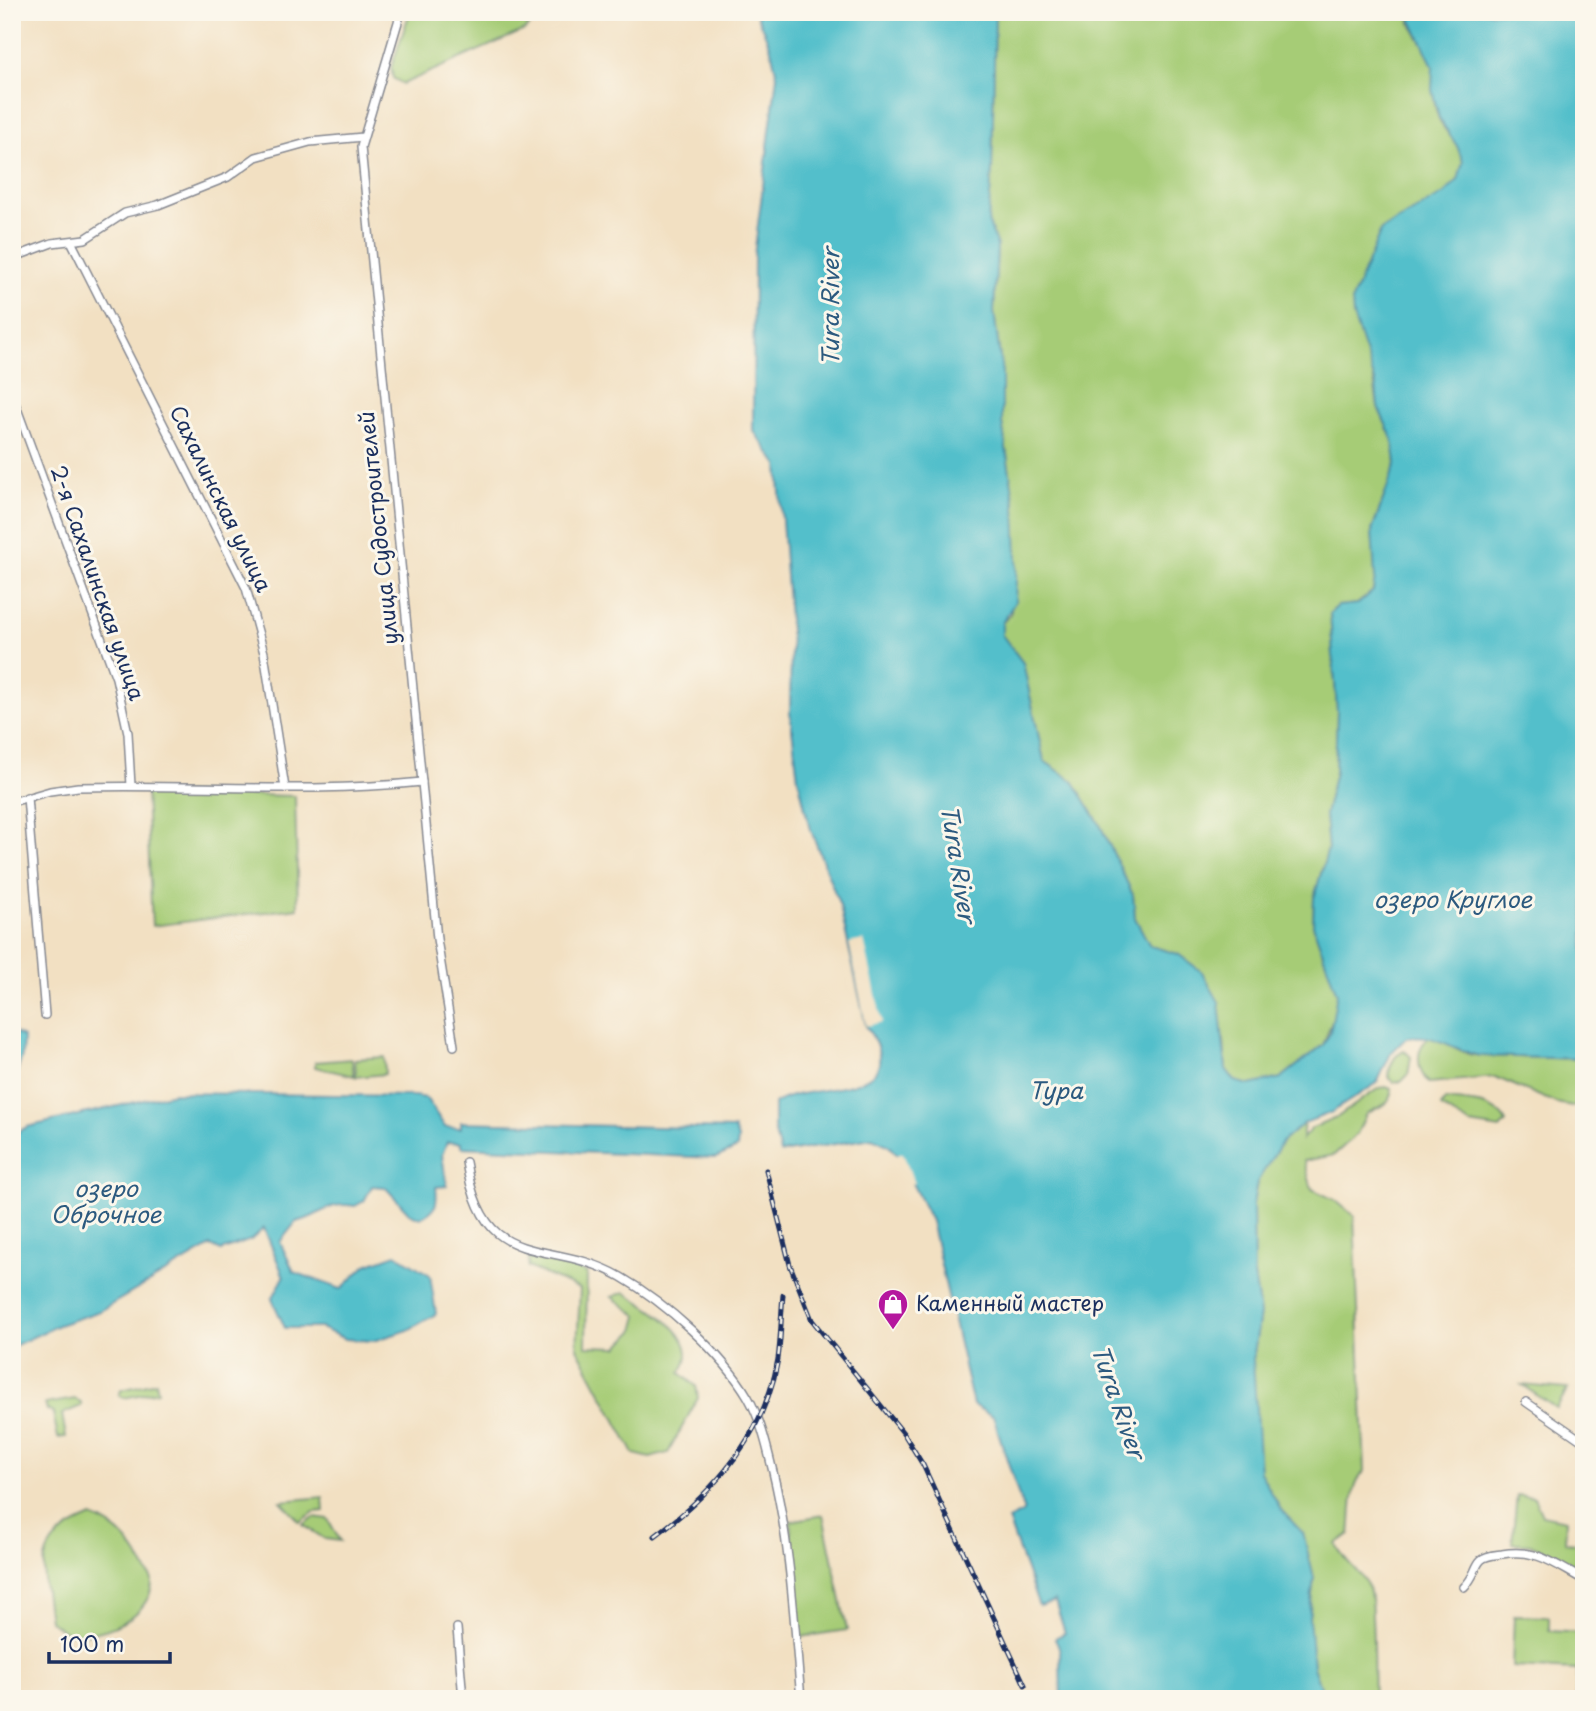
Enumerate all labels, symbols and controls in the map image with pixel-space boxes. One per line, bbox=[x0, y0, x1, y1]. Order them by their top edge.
water label: Tura River bbox=[812, 244, 847, 366]
street label: Сахалинская улица bbox=[163, 399, 281, 598]
street label: улица Судостроителей bbox=[349, 410, 405, 647]
street label: 2-я Сахалинская улица bbox=[44, 461, 154, 705]
water label: Tura River bbox=[933, 803, 987, 929]
water label: озеро Круглое bbox=[1374, 881, 1533, 916]
water label: Тура bbox=[1029, 1072, 1084, 1107]
water label: озеро Оброчное bbox=[51, 1170, 162, 1231]
place label: Каменный мастер bbox=[916, 1286, 1104, 1318]
shop icon: Каменный мастер bbox=[876, 1287, 910, 1331]
water label: Tura River bbox=[1084, 1340, 1156, 1467]
scale bar bbox=[49, 1620, 170, 1664]
text: 100 m bbox=[60, 1627, 124, 1659]

